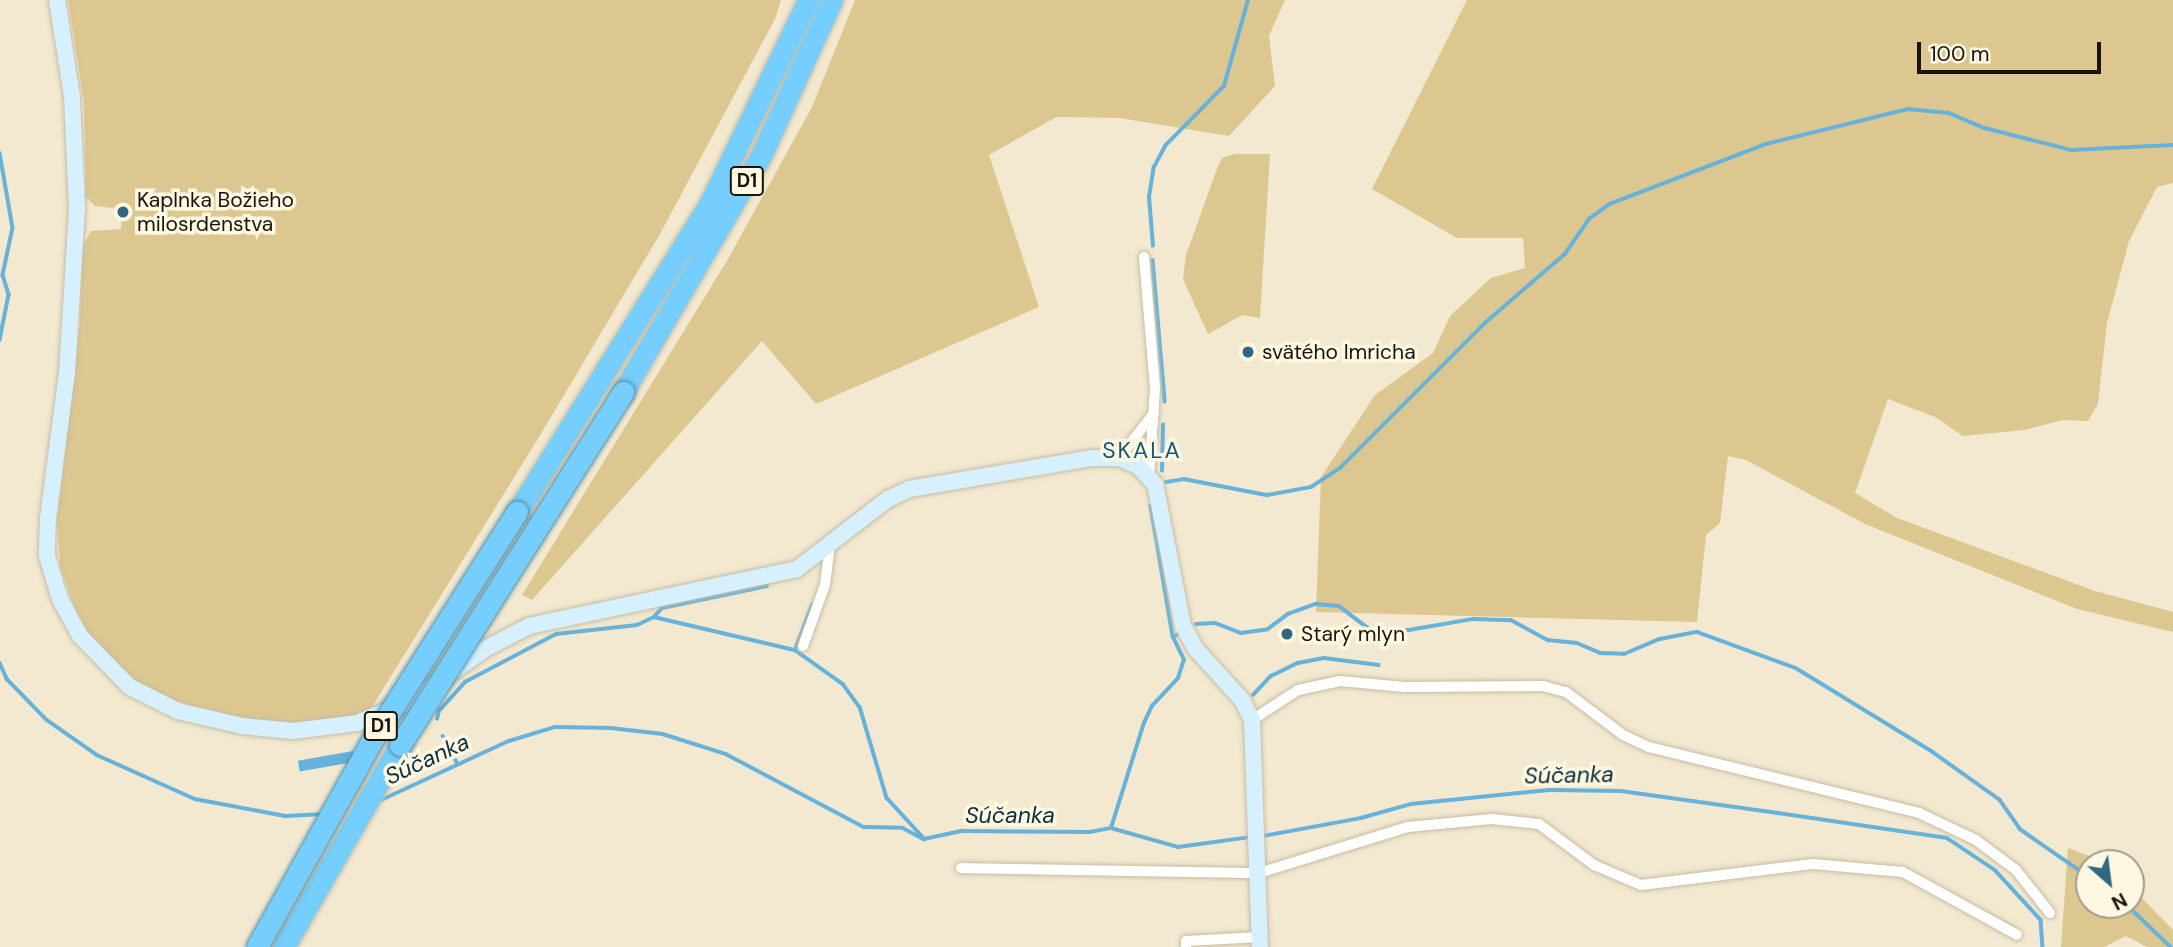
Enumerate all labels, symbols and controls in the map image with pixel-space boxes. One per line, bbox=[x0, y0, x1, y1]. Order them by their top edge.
scale bar bbox=[1921, 28, 2105, 72]
text: 100 m bbox=[1930, 40, 1990, 68]
road number: D1 bbox=[730, 166, 764, 196]
place label: Kaplnka Božieho milosrdenstva bbox=[137, 187, 294, 237]
marker: Kaplnka Božieho milosrdenstva bbox=[115, 204, 131, 220]
place label: svätého Imricha bbox=[1262, 339, 1416, 365]
marker: svätého Imricha bbox=[1240, 344, 1256, 360]
district label: SKALA bbox=[1103, 436, 1181, 464]
place label: Starý mlyn bbox=[1301, 621, 1405, 647]
marker: Starý mlyn bbox=[1279, 626, 1295, 642]
road number: D1 bbox=[364, 710, 398, 741]
water label: Súčanka bbox=[381, 728, 473, 790]
water label: Súčanka bbox=[1524, 760, 1614, 790]
water label: Súčanka bbox=[965, 801, 1055, 829]
north arrow bbox=[2075, 849, 2145, 919]
text: N bbox=[2107, 887, 2131, 916]

